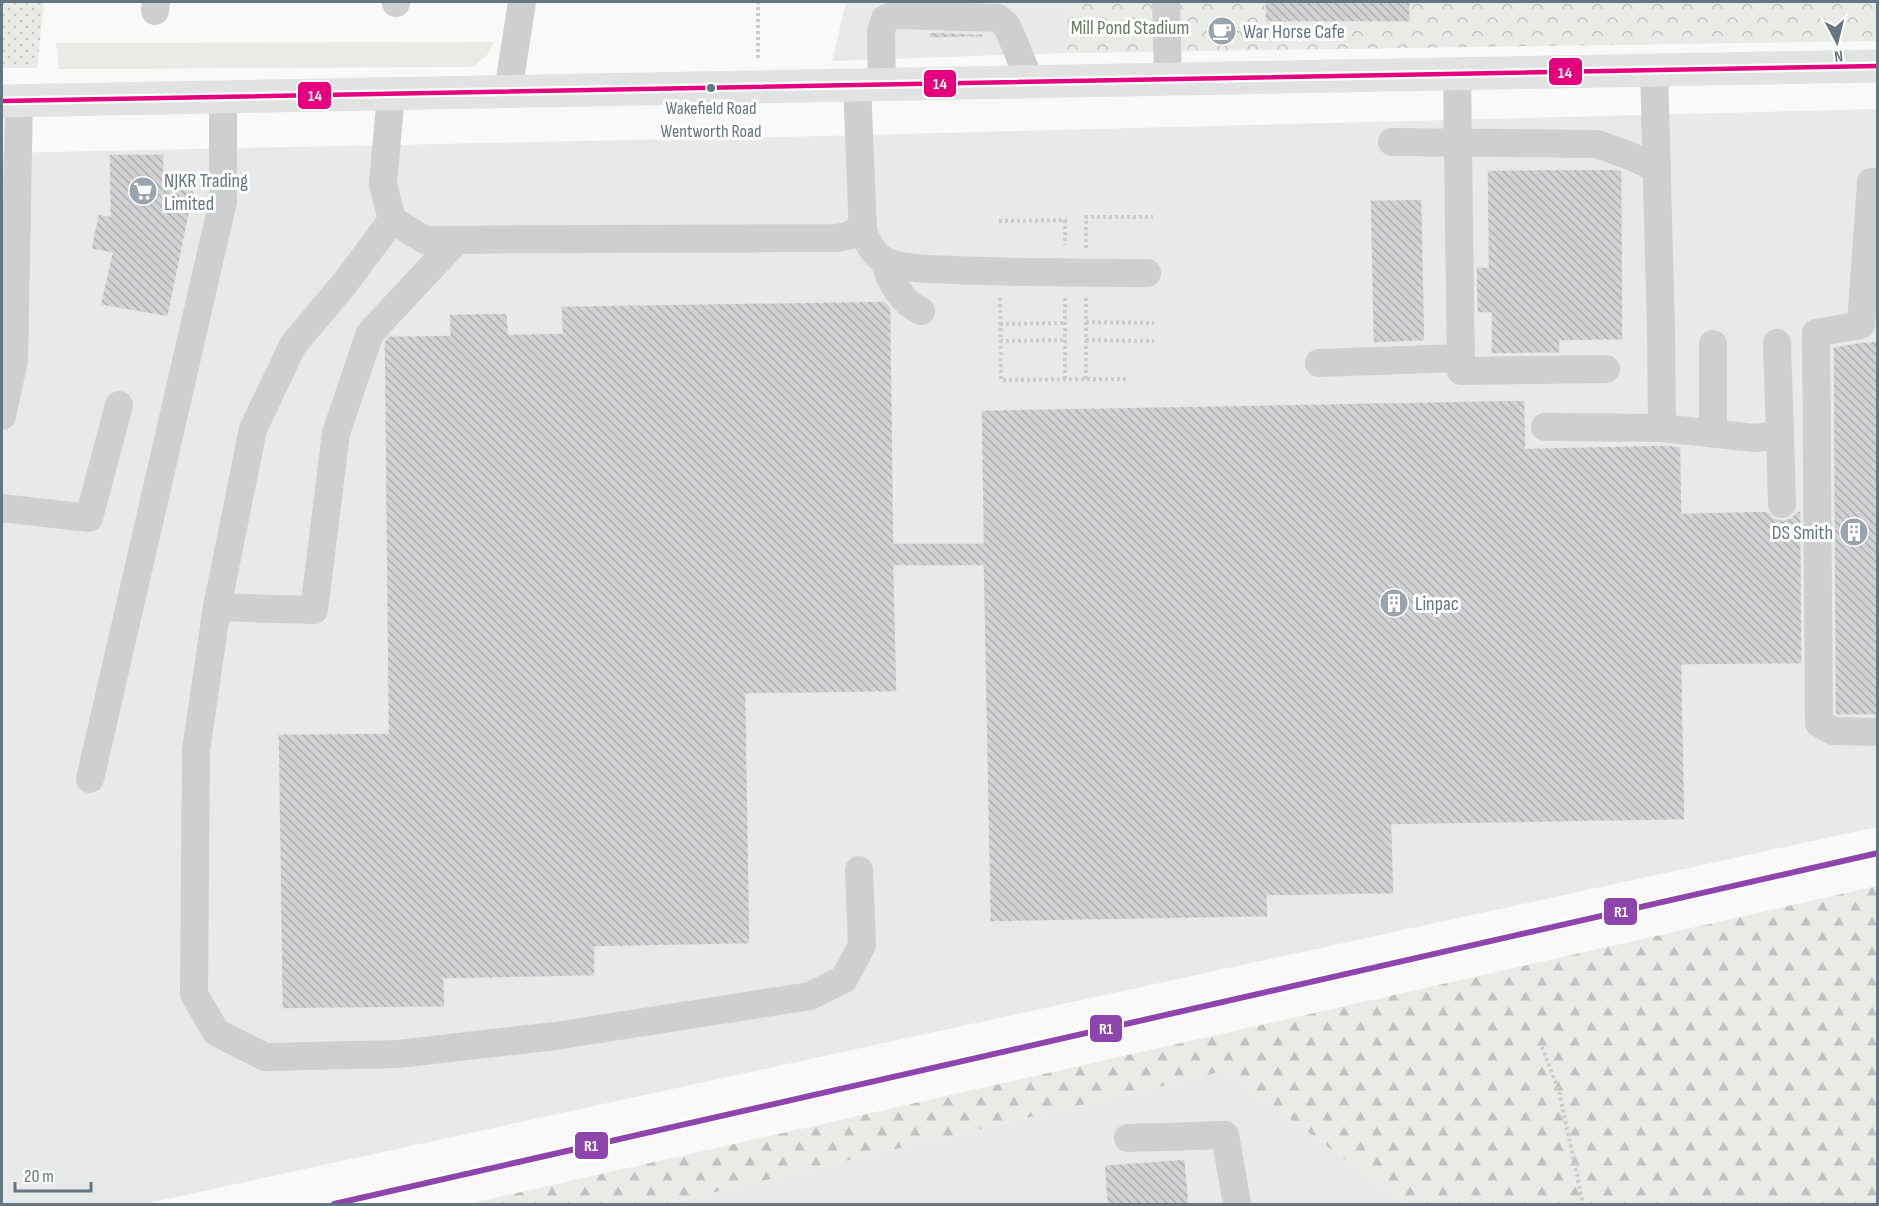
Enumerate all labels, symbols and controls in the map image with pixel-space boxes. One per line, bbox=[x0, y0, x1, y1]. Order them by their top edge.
north arrow bbox=[1807, 12, 1867, 72]
cafe icon: War Horse Cafe bbox=[1206, 15, 1238, 47]
park label: Mill Pond Stadium bbox=[1071, 16, 1189, 40]
place label: War Horse Cafe bbox=[1243, 20, 1345, 44]
text: N bbox=[1833, 45, 1844, 65]
line badge: 14 bbox=[1548, 57, 1583, 86]
text: 14 bbox=[1558, 64, 1572, 83]
line badge: 14 bbox=[923, 69, 957, 98]
text: 14 bbox=[933, 75, 947, 94]
line badge: 14 bbox=[297, 81, 332, 110]
marker: Wakefield Road Wentworth Road bbox=[705, 82, 717, 94]
text: 14 bbox=[308, 87, 322, 106]
place label: Wakefield Road Wentworth Road bbox=[661, 98, 761, 142]
place label: NJKR Trading Limited bbox=[164, 169, 248, 216]
supermarket icon: NJKR Trading Limited bbox=[127, 175, 159, 207]
building icon: DS Smith bbox=[1838, 516, 1870, 548]
place label: DS Smith bbox=[1772, 521, 1833, 545]
building icon: Linpac bbox=[1378, 587, 1410, 619]
place label: Linpac bbox=[1415, 592, 1459, 616]
line badge: R1 bbox=[1603, 897, 1638, 926]
text: R1 bbox=[1614, 903, 1629, 922]
line badge: R1 bbox=[1089, 1014, 1123, 1043]
text: R1 bbox=[1099, 1020, 1114, 1039]
line badge: R1 bbox=[574, 1131, 609, 1160]
text: R1 bbox=[584, 1137, 599, 1156]
scale bar bbox=[15, 1155, 92, 1193]
text: 20 m bbox=[24, 1166, 54, 1187]

